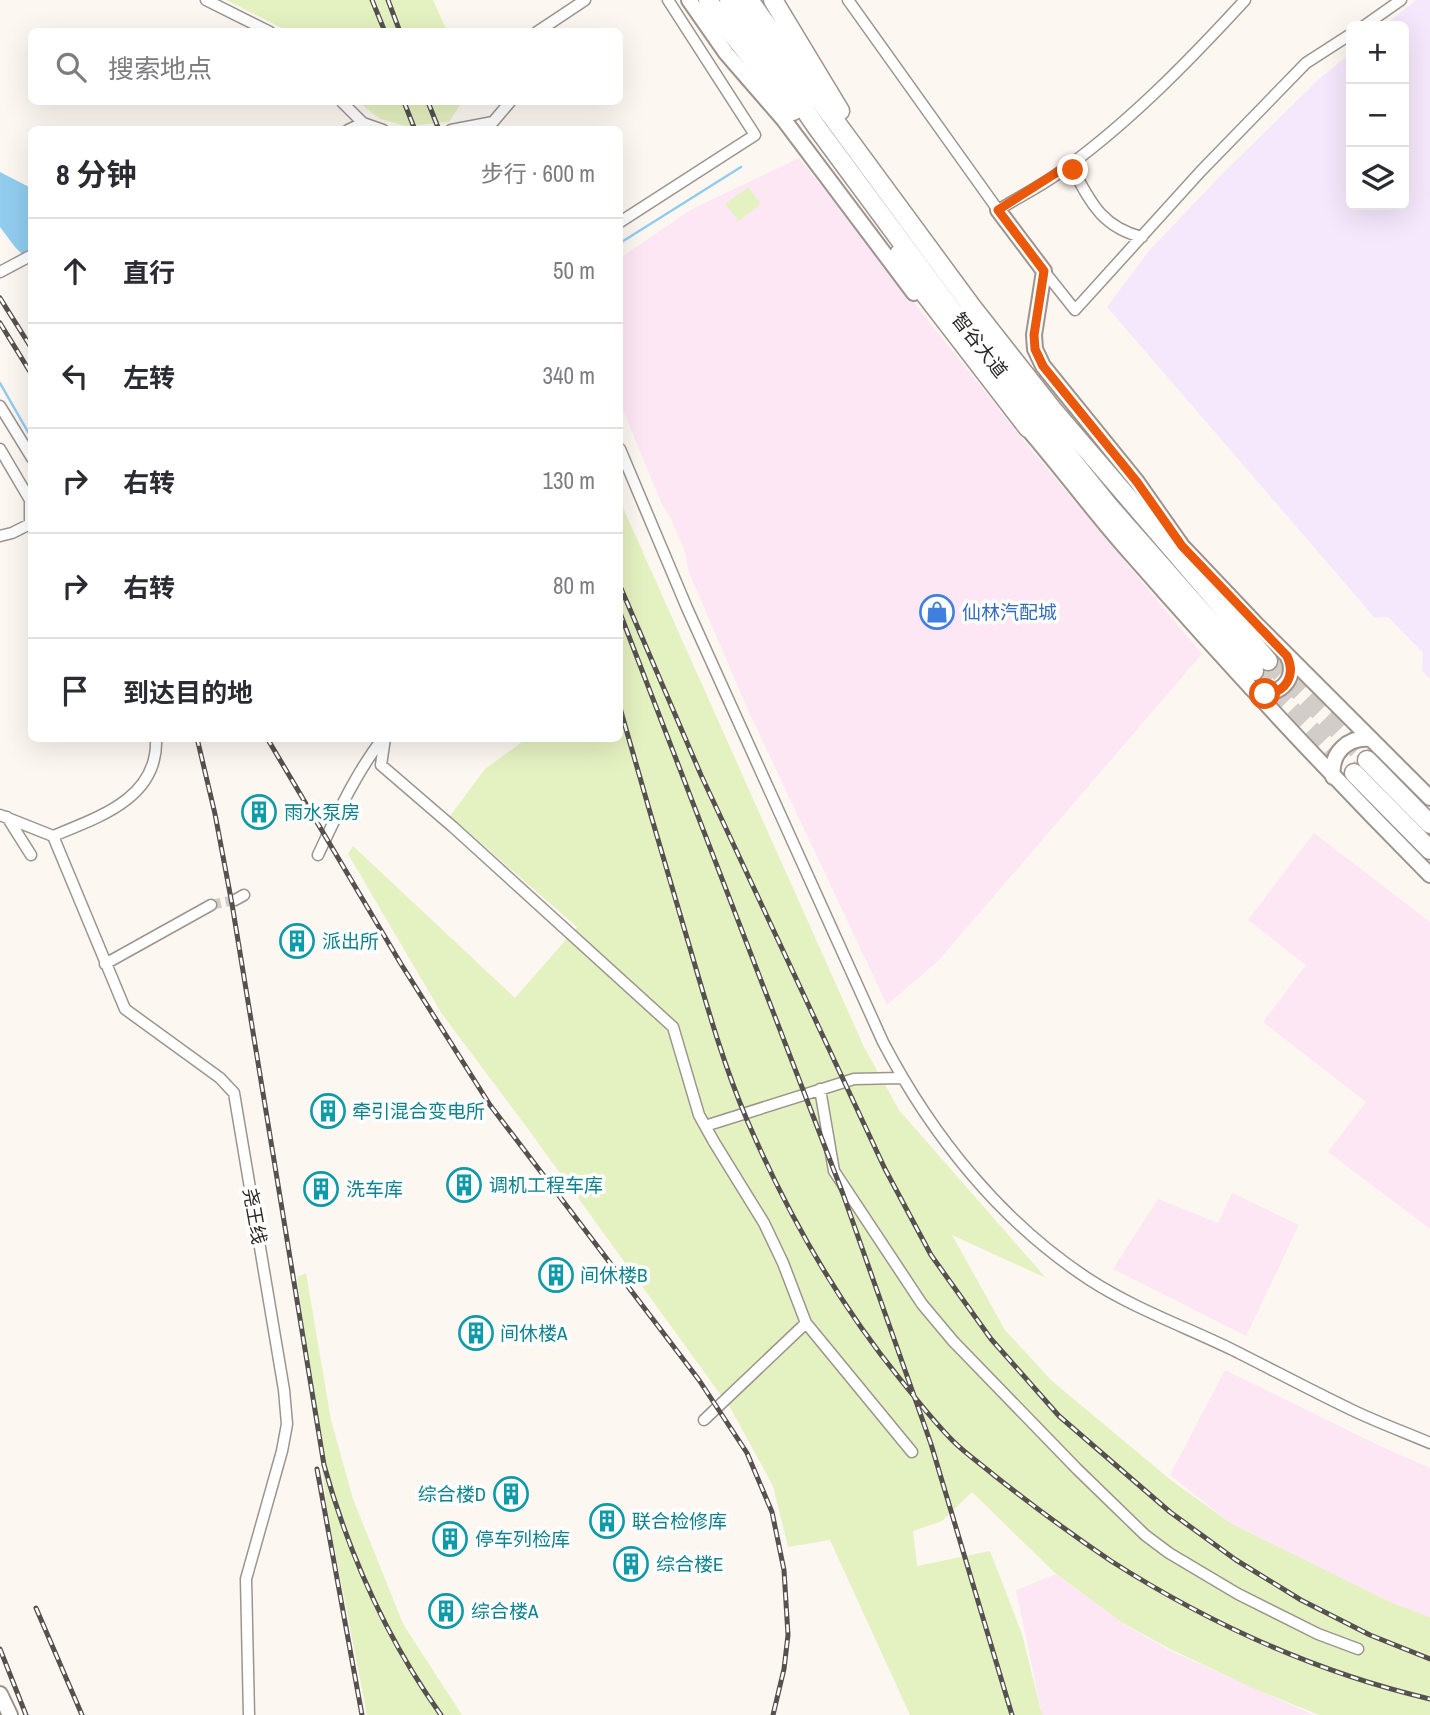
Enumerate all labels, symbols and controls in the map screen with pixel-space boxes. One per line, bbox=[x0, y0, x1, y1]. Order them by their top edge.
map controls bbox=[1346, 21, 1409, 210]
button: + bbox=[1346, 21, 1409, 84]
search box bbox=[28, 28, 623, 105]
icon: search bbox=[52, 48, 90, 86]
text: 搜索地点 bbox=[108, 51, 212, 86]
button: − bbox=[1346, 84, 1409, 147]
button: layers bbox=[1346, 147, 1409, 210]
text: 8 分钟 bbox=[56, 154, 137, 194]
route end bbox=[1057, 154, 1088, 185]
text: 步行 · 600 m bbox=[481, 158, 595, 189]
icon: ahead bbox=[56, 252, 94, 290]
text: 直行 bbox=[123, 255, 175, 290]
text: 50 m bbox=[553, 255, 595, 286]
street label: 智谷大道 bbox=[946, 307, 1014, 383]
icon: left bbox=[56, 357, 94, 395]
text: 左转 bbox=[123, 360, 175, 395]
text: 340 m bbox=[543, 360, 595, 391]
icon: right bbox=[56, 462, 94, 500]
text: 右转 bbox=[123, 465, 175, 500]
text: 130 m bbox=[543, 465, 595, 496]
icon: right bbox=[56, 567, 94, 605]
text: 右转 bbox=[123, 570, 175, 605]
text: 80 m bbox=[553, 570, 595, 601]
shop icon: 仙林汽配城 bbox=[918, 593, 956, 631]
place label: 仙林汽配城 bbox=[962, 599, 1057, 625]
icon: arrive bbox=[56, 672, 94, 710]
text: 到达目的地 bbox=[123, 675, 253, 710]
route start bbox=[1249, 678, 1280, 709]
building icon: 雨水泵房 bbox=[240, 793, 278, 831]
place label: 雨水泵房 bbox=[284, 799, 360, 825]
building icon: 派出所 bbox=[278, 922, 316, 960]
place label: 派出所 bbox=[322, 928, 379, 954]
building icon: 牵引混合变电所 bbox=[309, 1092, 347, 1130]
place label: 牵引混合变电所 bbox=[352, 1098, 485, 1124]
building icon: 调机工程车库 bbox=[445, 1166, 483, 1204]
building icon: 洗车库 bbox=[302, 1170, 340, 1208]
place label: 调机工程车库 bbox=[489, 1172, 603, 1198]
place label: 洗车库 bbox=[346, 1176, 403, 1202]
street label: 尧王线 bbox=[237, 1186, 273, 1246]
building icon: 间休楼B bbox=[537, 1256, 575, 1294]
place label: 间休楼B bbox=[580, 1262, 647, 1288]
building icon: 间休楼A bbox=[457, 1314, 495, 1352]
place label: 间休楼A bbox=[500, 1320, 568, 1346]
building icon: 综合楼D bbox=[492, 1475, 530, 1513]
place label: 综合楼D bbox=[418, 1481, 486, 1507]
building icon: 联合检修库 bbox=[588, 1502, 626, 1540]
place label: 联合检修库 bbox=[632, 1508, 727, 1534]
building icon: 停车列检库 bbox=[431, 1520, 469, 1558]
place label: 停车列检库 bbox=[475, 1526, 570, 1552]
building icon: 综合楼E bbox=[612, 1545, 650, 1583]
place label: 综合楼E bbox=[656, 1551, 723, 1577]
building icon: 综合楼A bbox=[427, 1592, 465, 1630]
place label: 综合楼A bbox=[471, 1598, 539, 1624]

